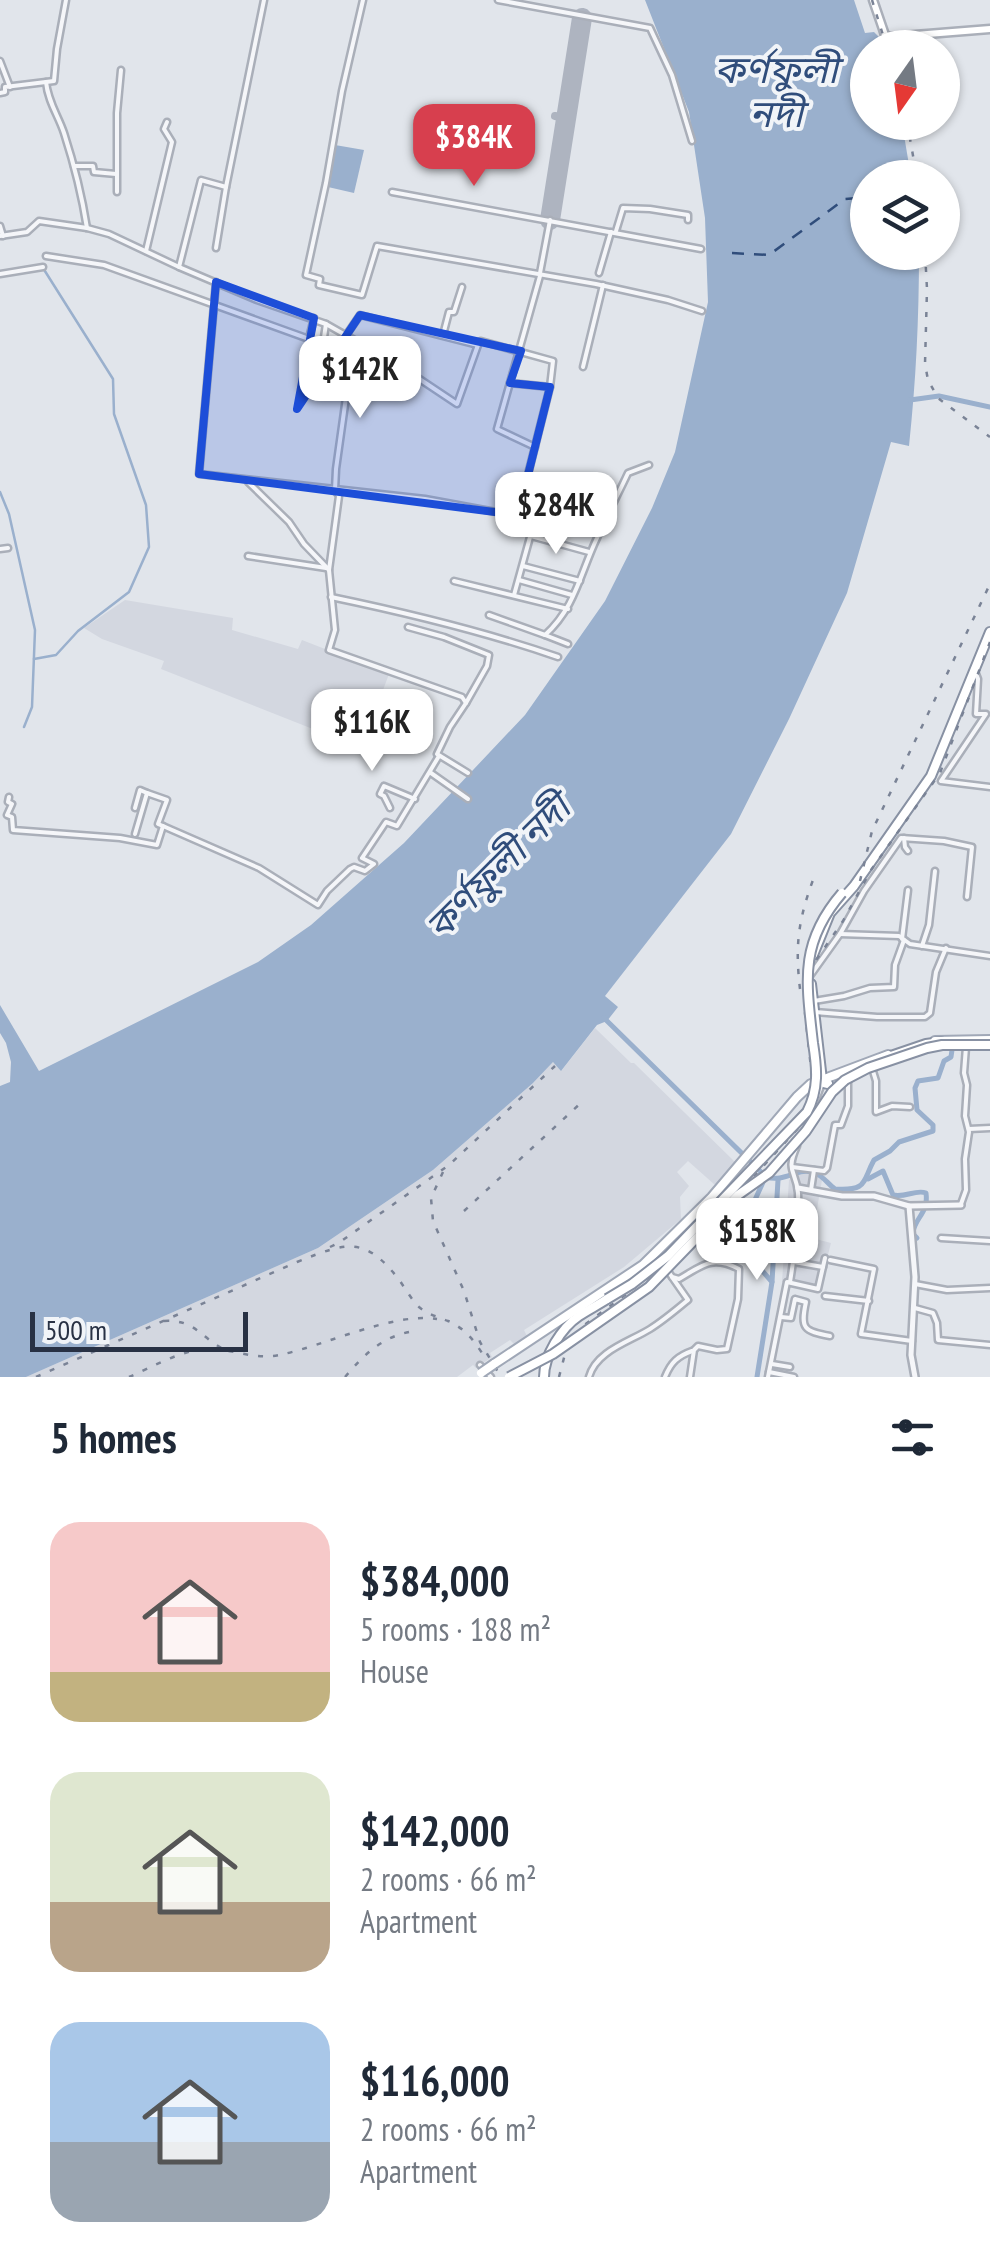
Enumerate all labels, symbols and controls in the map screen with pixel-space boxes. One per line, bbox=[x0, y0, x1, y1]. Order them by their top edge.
north arrow bbox=[850, 30, 960, 140]
map controls bbox=[850, 30, 960, 270]
water label: কর্ণফুলী নদী bbox=[714, 44, 845, 137]
pin: $384K bbox=[404, 104, 544, 189]
text: $384K bbox=[435, 115, 513, 157]
button: layers bbox=[850, 160, 960, 270]
pin: $142K bbox=[290, 336, 430, 421]
text: $142K bbox=[321, 347, 399, 389]
pin: $284K bbox=[486, 472, 626, 557]
text: $284K bbox=[517, 483, 595, 525]
pin: $116K bbox=[302, 689, 442, 774]
text: $116K bbox=[333, 700, 411, 742]
water label: কর্ণফুলী নদী bbox=[414, 778, 585, 949]
pin: $158K bbox=[687, 1198, 827, 1283]
text: $158K bbox=[718, 1209, 796, 1251]
scale bar bbox=[30, 1307, 248, 1352]
text: 500 m bbox=[45, 1311, 107, 1348]
text: 5 homes bbox=[50, 1410, 177, 1465]
icon: filters bbox=[885, 1410, 940, 1465]
text: $384,000 bbox=[360, 1553, 510, 1608]
icon: home bbox=[130, 1562, 250, 1682]
text: 5 rooms · 188 m² bbox=[360, 1608, 551, 1650]
text: House bbox=[360, 1650, 429, 1692]
text: $142,000 bbox=[360, 1803, 510, 1858]
icon: home bbox=[130, 1812, 250, 1932]
text: 2 rooms · 66 m² bbox=[360, 1858, 537, 1900]
text: Apartment bbox=[360, 1900, 477, 1942]
text: $116,000 bbox=[360, 2053, 510, 2108]
icon: home bbox=[130, 2062, 250, 2182]
text: 2 rooms · 66 m² bbox=[360, 2108, 537, 2150]
text: Apartment bbox=[360, 2150, 477, 2192]

